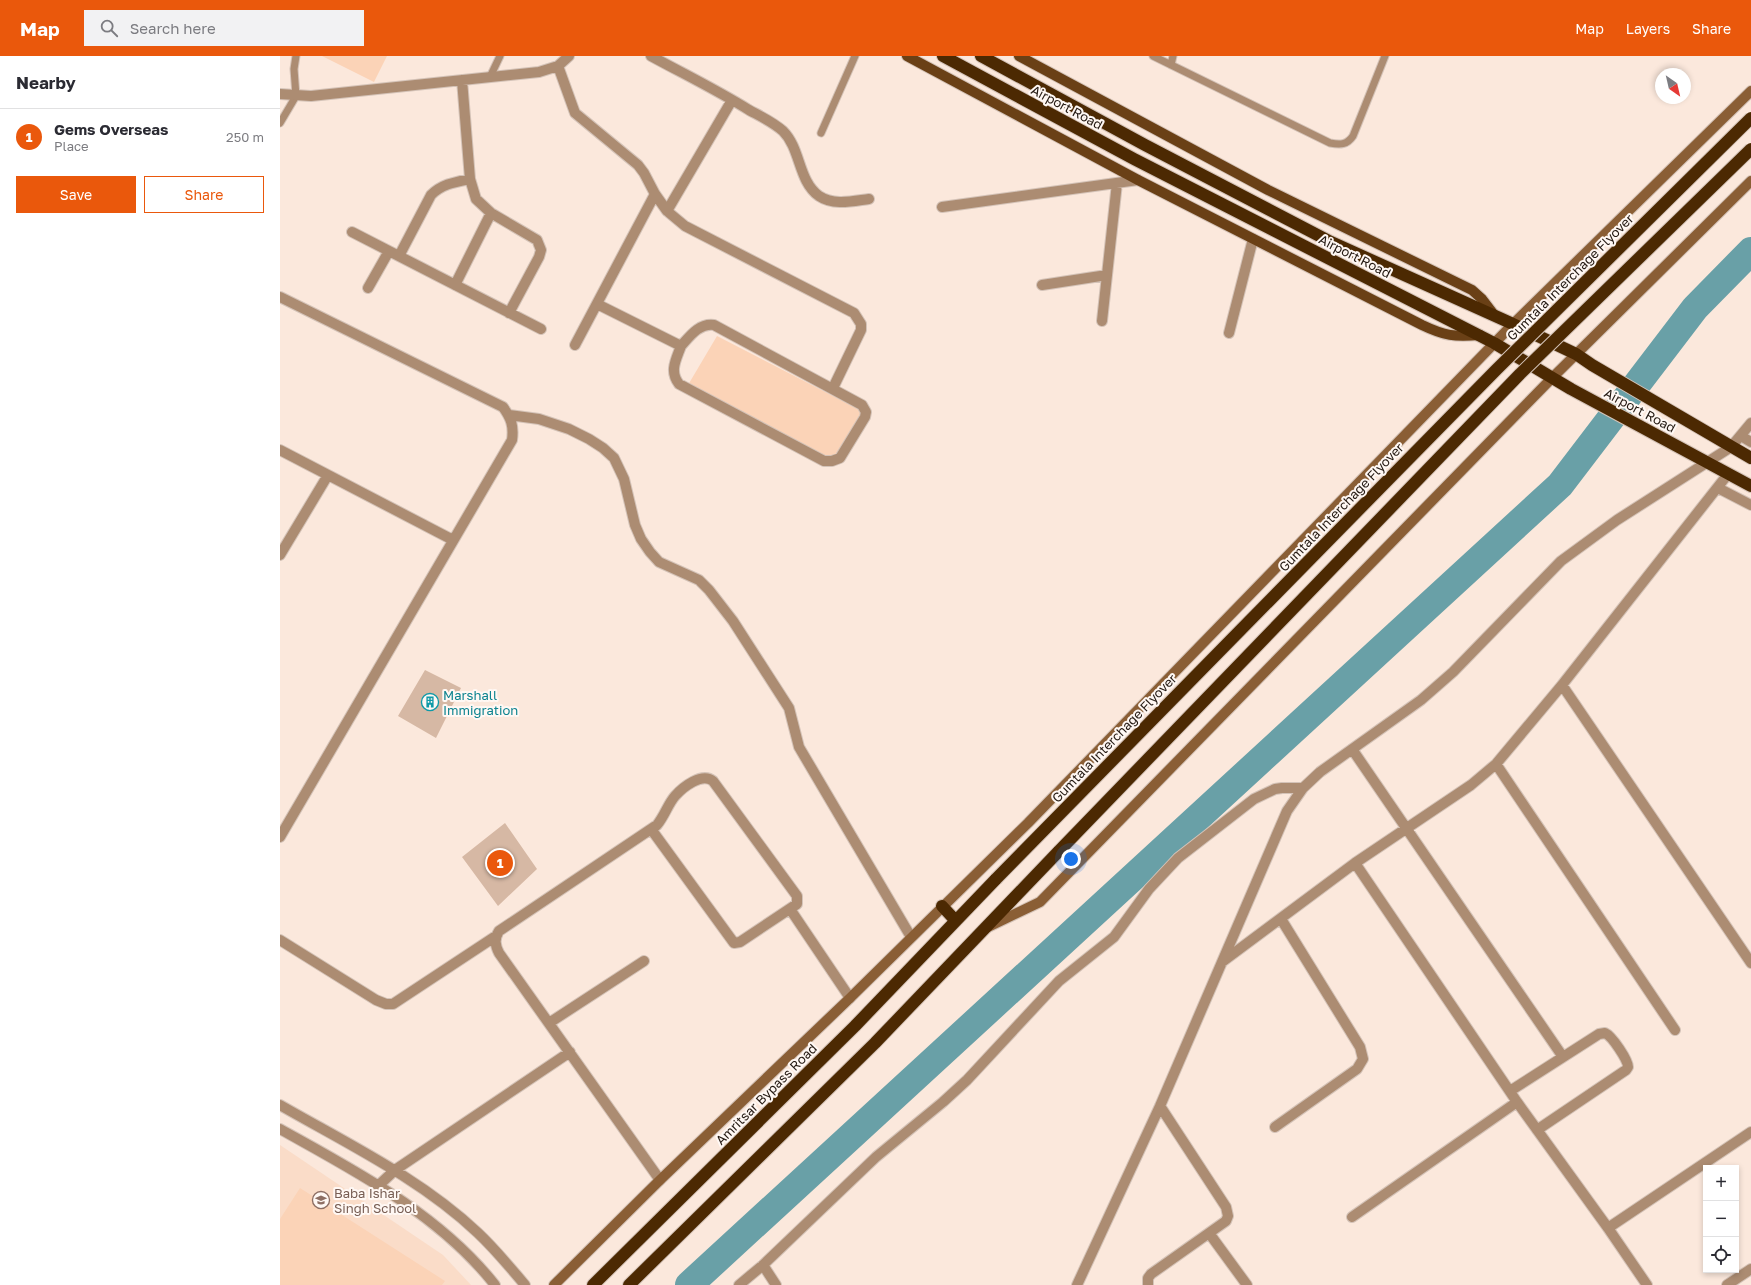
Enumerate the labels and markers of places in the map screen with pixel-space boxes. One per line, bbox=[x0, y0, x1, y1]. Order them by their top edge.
place label: Marshall Immigration bbox=[443, 687, 518, 718]
building icon: Marshall Immigration bbox=[420, 692, 440, 712]
pin: 1 bbox=[487, 848, 513, 878]
place label: Baba Ishar Singh School bbox=[334, 1185, 416, 1216]
school or university icon: Baba Ishar Singh School bbox=[311, 1190, 331, 1210]

